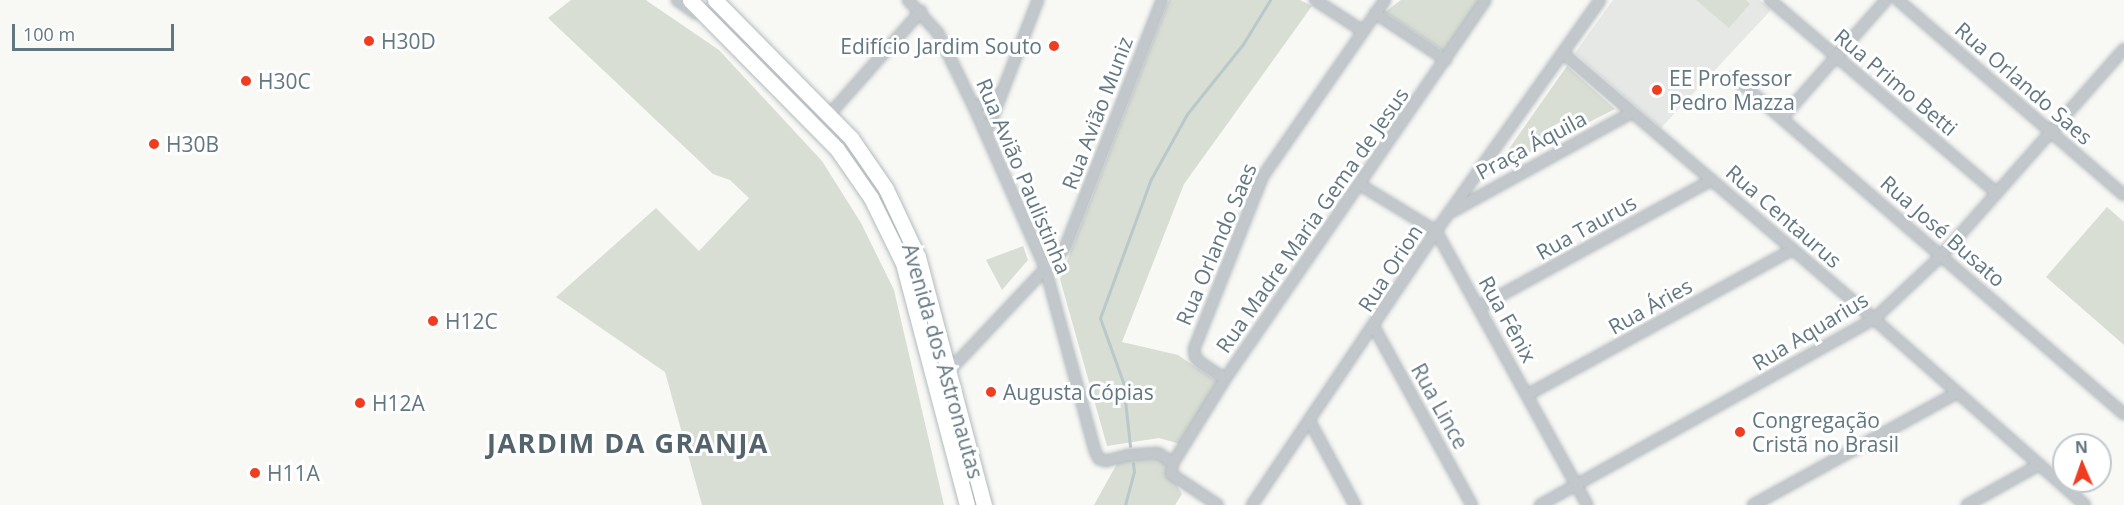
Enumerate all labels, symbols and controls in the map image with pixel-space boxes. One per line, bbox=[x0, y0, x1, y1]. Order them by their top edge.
scale bar bbox=[15, 12, 177, 50]
street label: Rua Orlando Saes bbox=[1950, 17, 2098, 149]
text: 100 m bbox=[23, 22, 75, 46]
street label: Rua Primo Betti bbox=[1829, 23, 1963, 141]
place label: H30D bbox=[381, 28, 436, 54]
place label: Edifício Jardim Souto bbox=[840, 33, 1042, 59]
street label: Rua Avião Muniz bbox=[1056, 33, 1138, 193]
marker: H30D bbox=[362, 34, 376, 48]
marker: Edifício Jardim Souto bbox=[1047, 39, 1061, 53]
place label: EE Professor Pedro Mazza bbox=[1669, 65, 1795, 115]
place label: H30C bbox=[258, 68, 311, 94]
marker: H30C bbox=[239, 74, 253, 88]
street label: Rua Avião Paulistinha bbox=[971, 75, 1077, 277]
street label: Rua Madre Maria Gema de Jesus bbox=[1211, 83, 1413, 357]
marker: EE Professor Pedro Mazza bbox=[1650, 83, 1664, 97]
street label: Praça Áquila bbox=[1472, 105, 1590, 185]
place label: H30B bbox=[166, 131, 219, 157]
marker: H30B bbox=[147, 137, 161, 151]
street label: Rua Orlando Saes bbox=[1170, 159, 1262, 329]
street label: Rua Centaurus bbox=[1721, 159, 1847, 273]
street label: Rua José Busato bbox=[1876, 170, 2010, 292]
street label: Rua Taurus bbox=[1532, 189, 1640, 265]
street label: Rua Orion bbox=[1353, 220, 1427, 316]
street label: Avenida dos Astronautas bbox=[897, 241, 989, 481]
street label: Rua Fênix bbox=[1474, 271, 1542, 367]
street label: Rua Áries bbox=[1604, 273, 1696, 339]
street label: Rua Aquarius bbox=[1748, 287, 1872, 375]
place label: H12C bbox=[445, 308, 498, 334]
marker: H12C bbox=[426, 314, 440, 328]
street label: Rua Lince bbox=[1406, 359, 1474, 453]
place label: Augusta Cópias bbox=[1003, 379, 1154, 405]
marker: Augusta Cópias bbox=[984, 385, 998, 399]
place label: H12A bbox=[372, 390, 425, 416]
marker: H12A bbox=[353, 396, 367, 410]
place label: Congregação Cristã no Brasil bbox=[1752, 407, 1899, 457]
marker: Congregação Cristã no Brasil bbox=[1733, 425, 1747, 439]
district label: JARDIM DA GRANJA bbox=[487, 427, 769, 459]
north arrow bbox=[2052, 433, 2112, 493]
text: N bbox=[2075, 436, 2088, 458]
place label: H11A bbox=[267, 460, 320, 486]
marker: H11A bbox=[248, 466, 262, 480]

